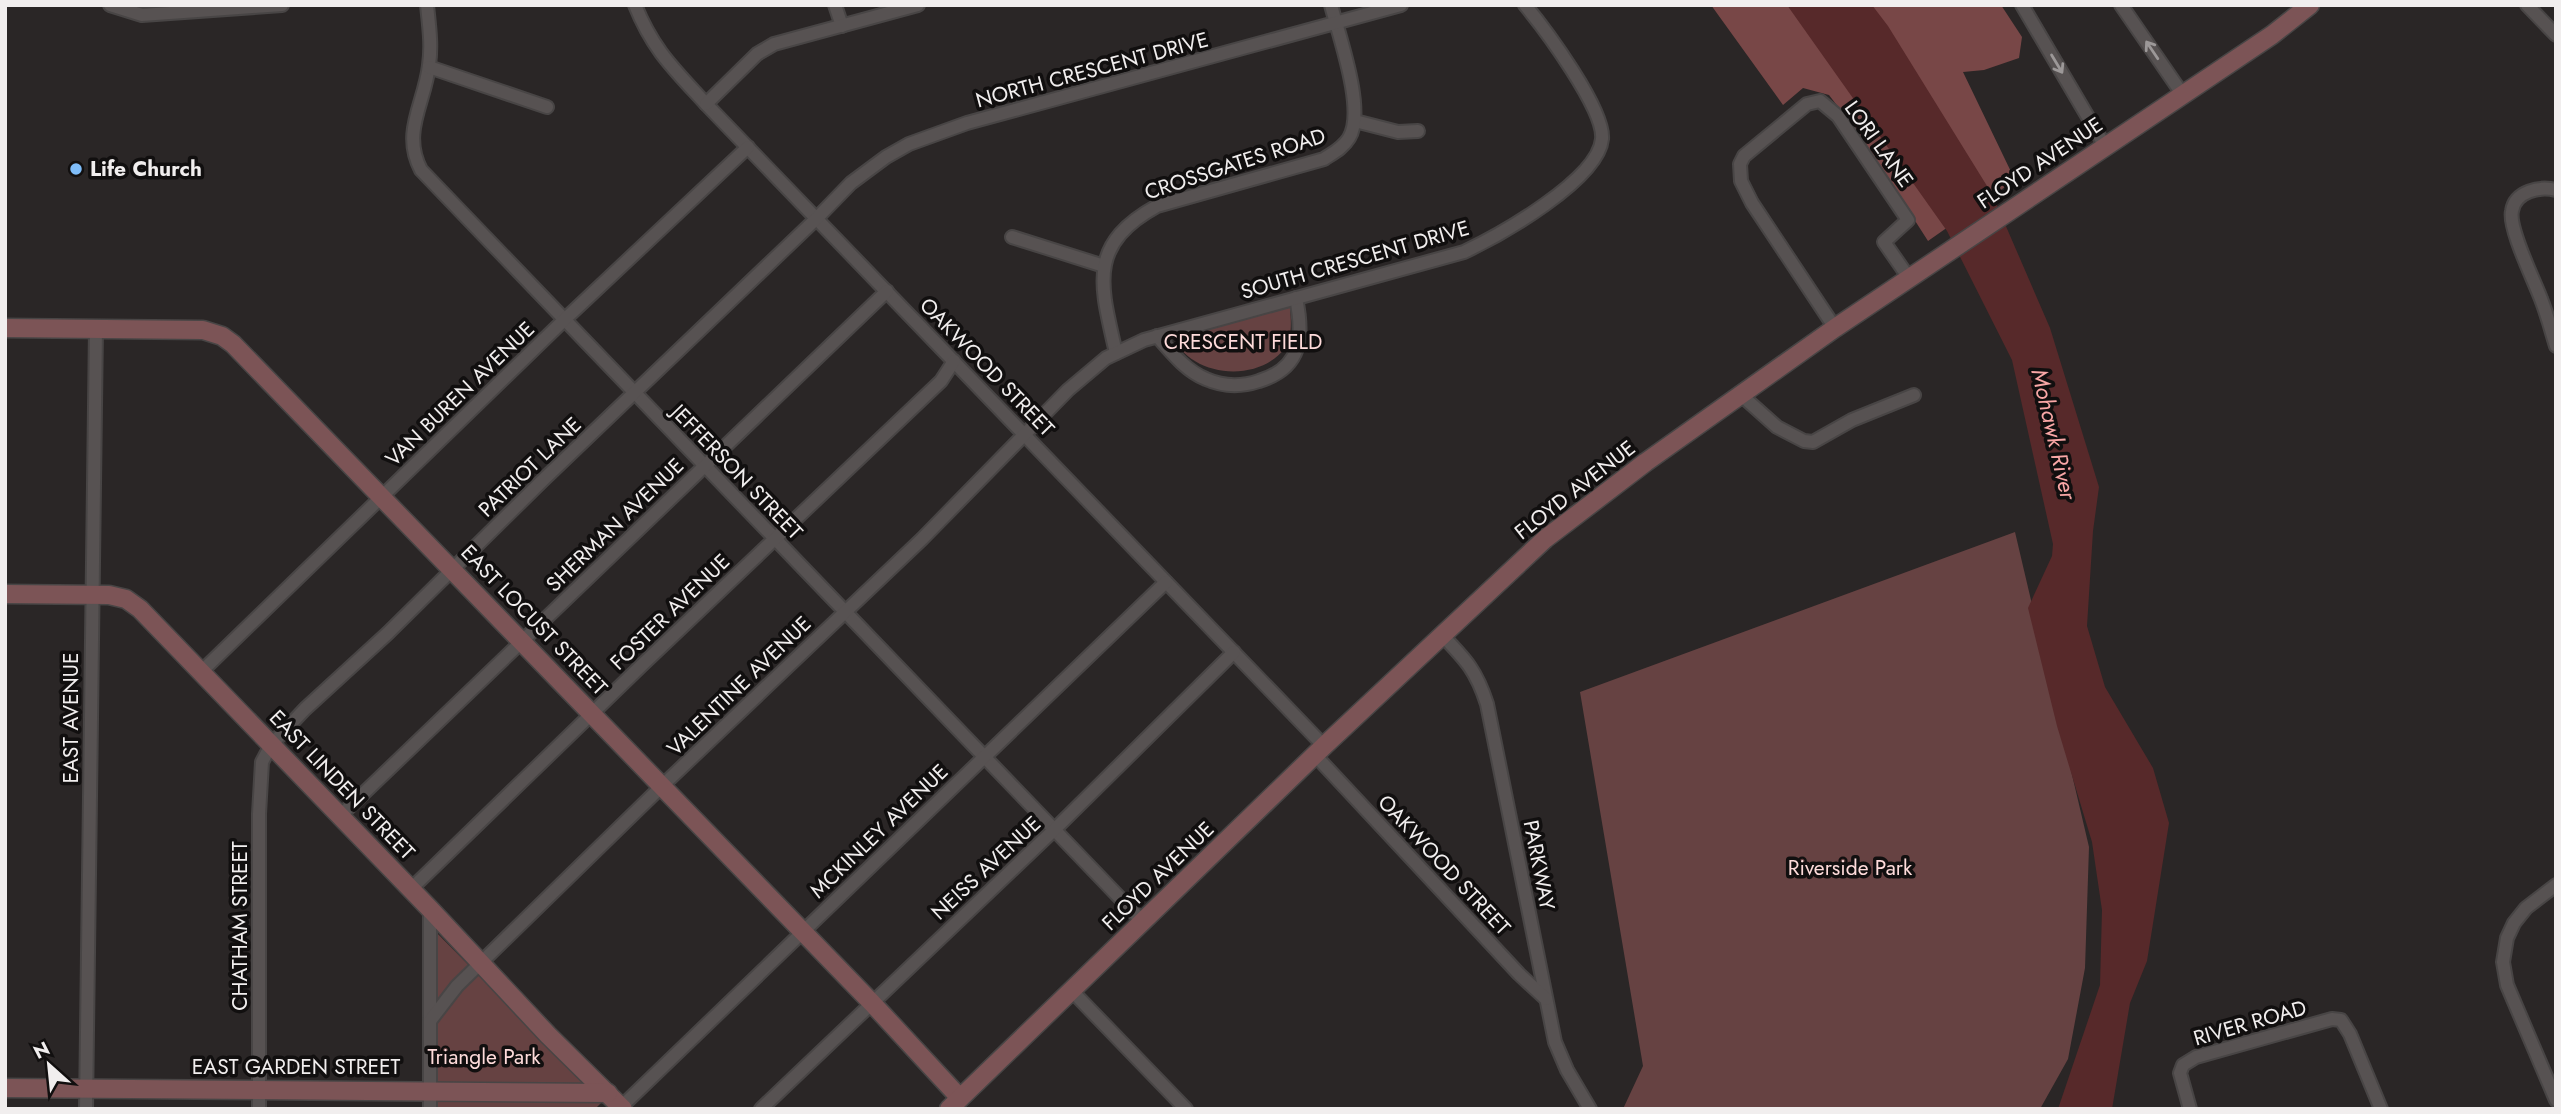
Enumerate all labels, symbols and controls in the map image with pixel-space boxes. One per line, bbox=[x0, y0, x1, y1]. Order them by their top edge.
street label: NORTH CRESCENT DRIVE bbox=[972, 24, 1212, 116]
one-way arrow bbox=[2145, 41, 2159, 60]
one-way arrow bbox=[2050, 54, 2064, 74]
street label: LORI LANE bbox=[1837, 95, 1921, 193]
street label: FLOYD AVENUE bbox=[1971, 110, 2109, 216]
street label: CROSSGATES ROAD bbox=[1141, 121, 1329, 207]
place label: Life Church bbox=[90, 154, 202, 184]
marker: Life Church bbox=[68, 161, 84, 177]
street label: SOUTH CRESCENT DRIVE bbox=[1237, 213, 1473, 307]
street label: OAKWOOD STREET bbox=[913, 291, 1061, 443]
street label: VAN BUREN AVENUE bbox=[379, 315, 541, 473]
park label: CRESCENT FIELD bbox=[1164, 327, 1322, 357]
water label: Mohawk River bbox=[2022, 365, 2086, 504]
street label: JEFFERSON STREET bbox=[662, 396, 810, 546]
street label: PATRIOT LANE bbox=[472, 410, 588, 524]
street label: FLOYD AVENUE bbox=[1508, 433, 1642, 547]
street label: SHERMAN AVENUE bbox=[539, 451, 691, 599]
street label: EAST LOCUST STREET bbox=[454, 538, 614, 702]
street label: FOSTER AVENUE bbox=[603, 547, 737, 677]
street label: VALENTINE AVENUE bbox=[660, 609, 818, 763]
street label: EAST AVENUE bbox=[56, 652, 86, 784]
street label: EAST LINDEN STREET bbox=[262, 703, 422, 867]
street label: MCKINLEY AVENUE bbox=[803, 757, 955, 905]
street label: OAKWOOD STREET bbox=[1371, 788, 1517, 942]
street label: NEISS AVENUE bbox=[924, 809, 1048, 927]
street label: FLOYD AVENUE bbox=[1095, 815, 1221, 937]
street label: PARKWAY bbox=[1516, 817, 1562, 913]
street label: CHATHAM STREET bbox=[225, 841, 255, 1011]
park label: Riverside Park bbox=[1788, 853, 1913, 883]
street label: RIVER ROAD bbox=[2190, 993, 2310, 1053]
north arrow bbox=[14, 1030, 84, 1100]
text: N bbox=[29, 1035, 54, 1066]
park label: Triangle Park bbox=[427, 1042, 541, 1072]
street label: EAST GARDEN STREET bbox=[192, 1052, 401, 1082]

